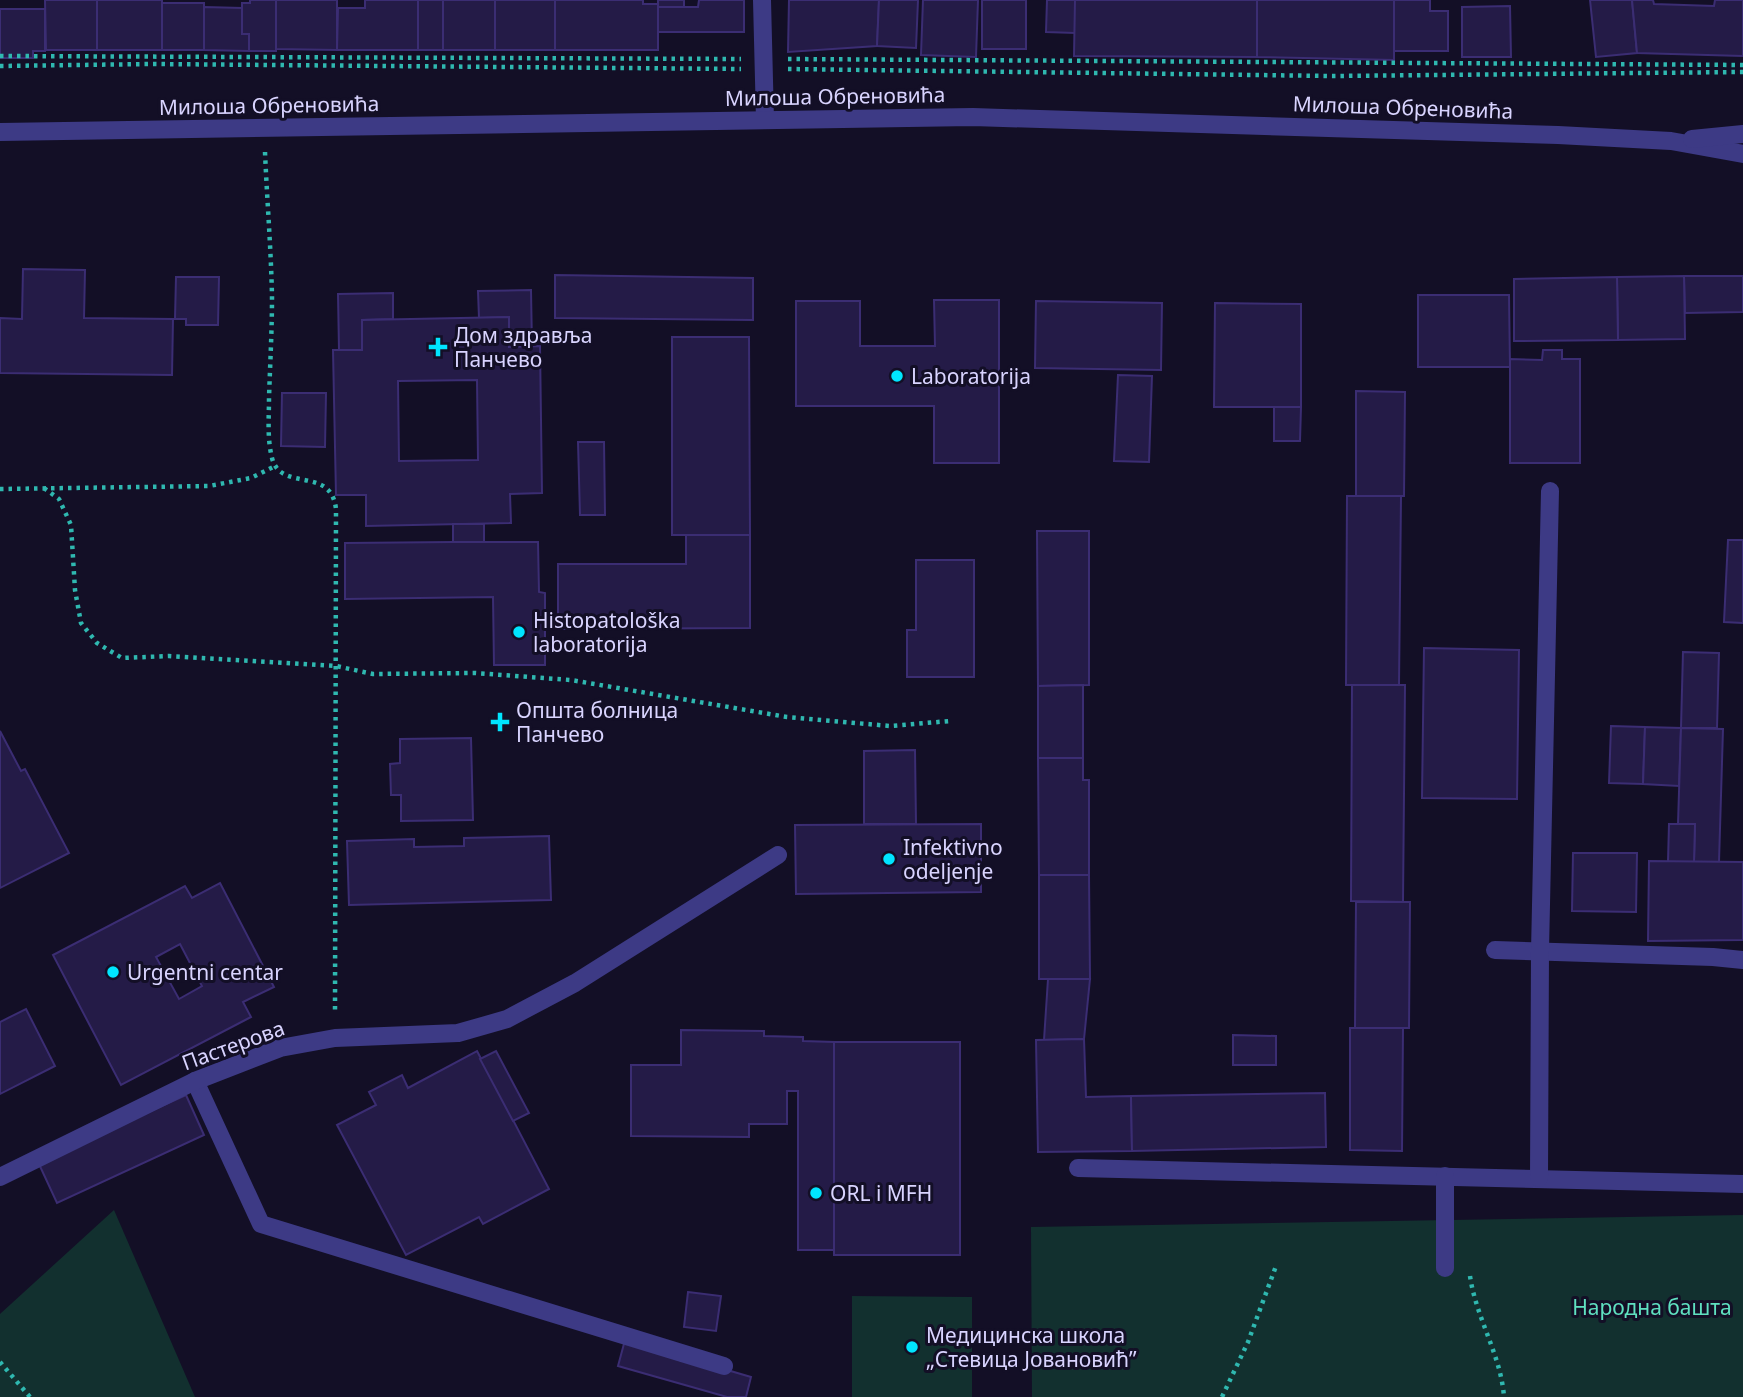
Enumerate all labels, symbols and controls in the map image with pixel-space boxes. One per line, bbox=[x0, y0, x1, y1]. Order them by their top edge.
street label: Милоша Обреновића bbox=[725, 80, 945, 112]
street label: Милоша Обреновића bbox=[159, 89, 379, 121]
street label: Милоша Обреновића bbox=[1292, 89, 1514, 125]
place label: Дом здравља Панчево bbox=[454, 321, 592, 373]
marker: Дом здравља Панчево bbox=[428, 337, 448, 357]
place label: Laboratorija bbox=[911, 362, 1031, 390]
marker: Laboratorija bbox=[889, 368, 905, 384]
place label: Histopatološka laboratorija bbox=[533, 606, 680, 658]
marker: Histopatološka laboratorija bbox=[511, 624, 527, 640]
place label: Општа болница Панчево bbox=[516, 696, 678, 748]
marker: Општа болница Панчево bbox=[490, 712, 510, 732]
place label: Infektivno odeljenje bbox=[903, 833, 1003, 885]
marker: Infektivno odeljenje bbox=[881, 851, 897, 867]
place label: Urgentni centar bbox=[127, 958, 283, 986]
marker: Urgentni centar bbox=[105, 964, 121, 980]
street label: Пастерова bbox=[178, 1013, 288, 1077]
place label: ORL i MFH bbox=[830, 1179, 932, 1207]
marker: ORL i MFH bbox=[808, 1185, 824, 1201]
park label: Народна башта bbox=[1572, 1293, 1732, 1321]
place label: Медицинска школа „Стевица Јовановић” bbox=[926, 1321, 1137, 1373]
marker: Медицинска школа „Стевица Јовановић” bbox=[904, 1339, 920, 1355]

